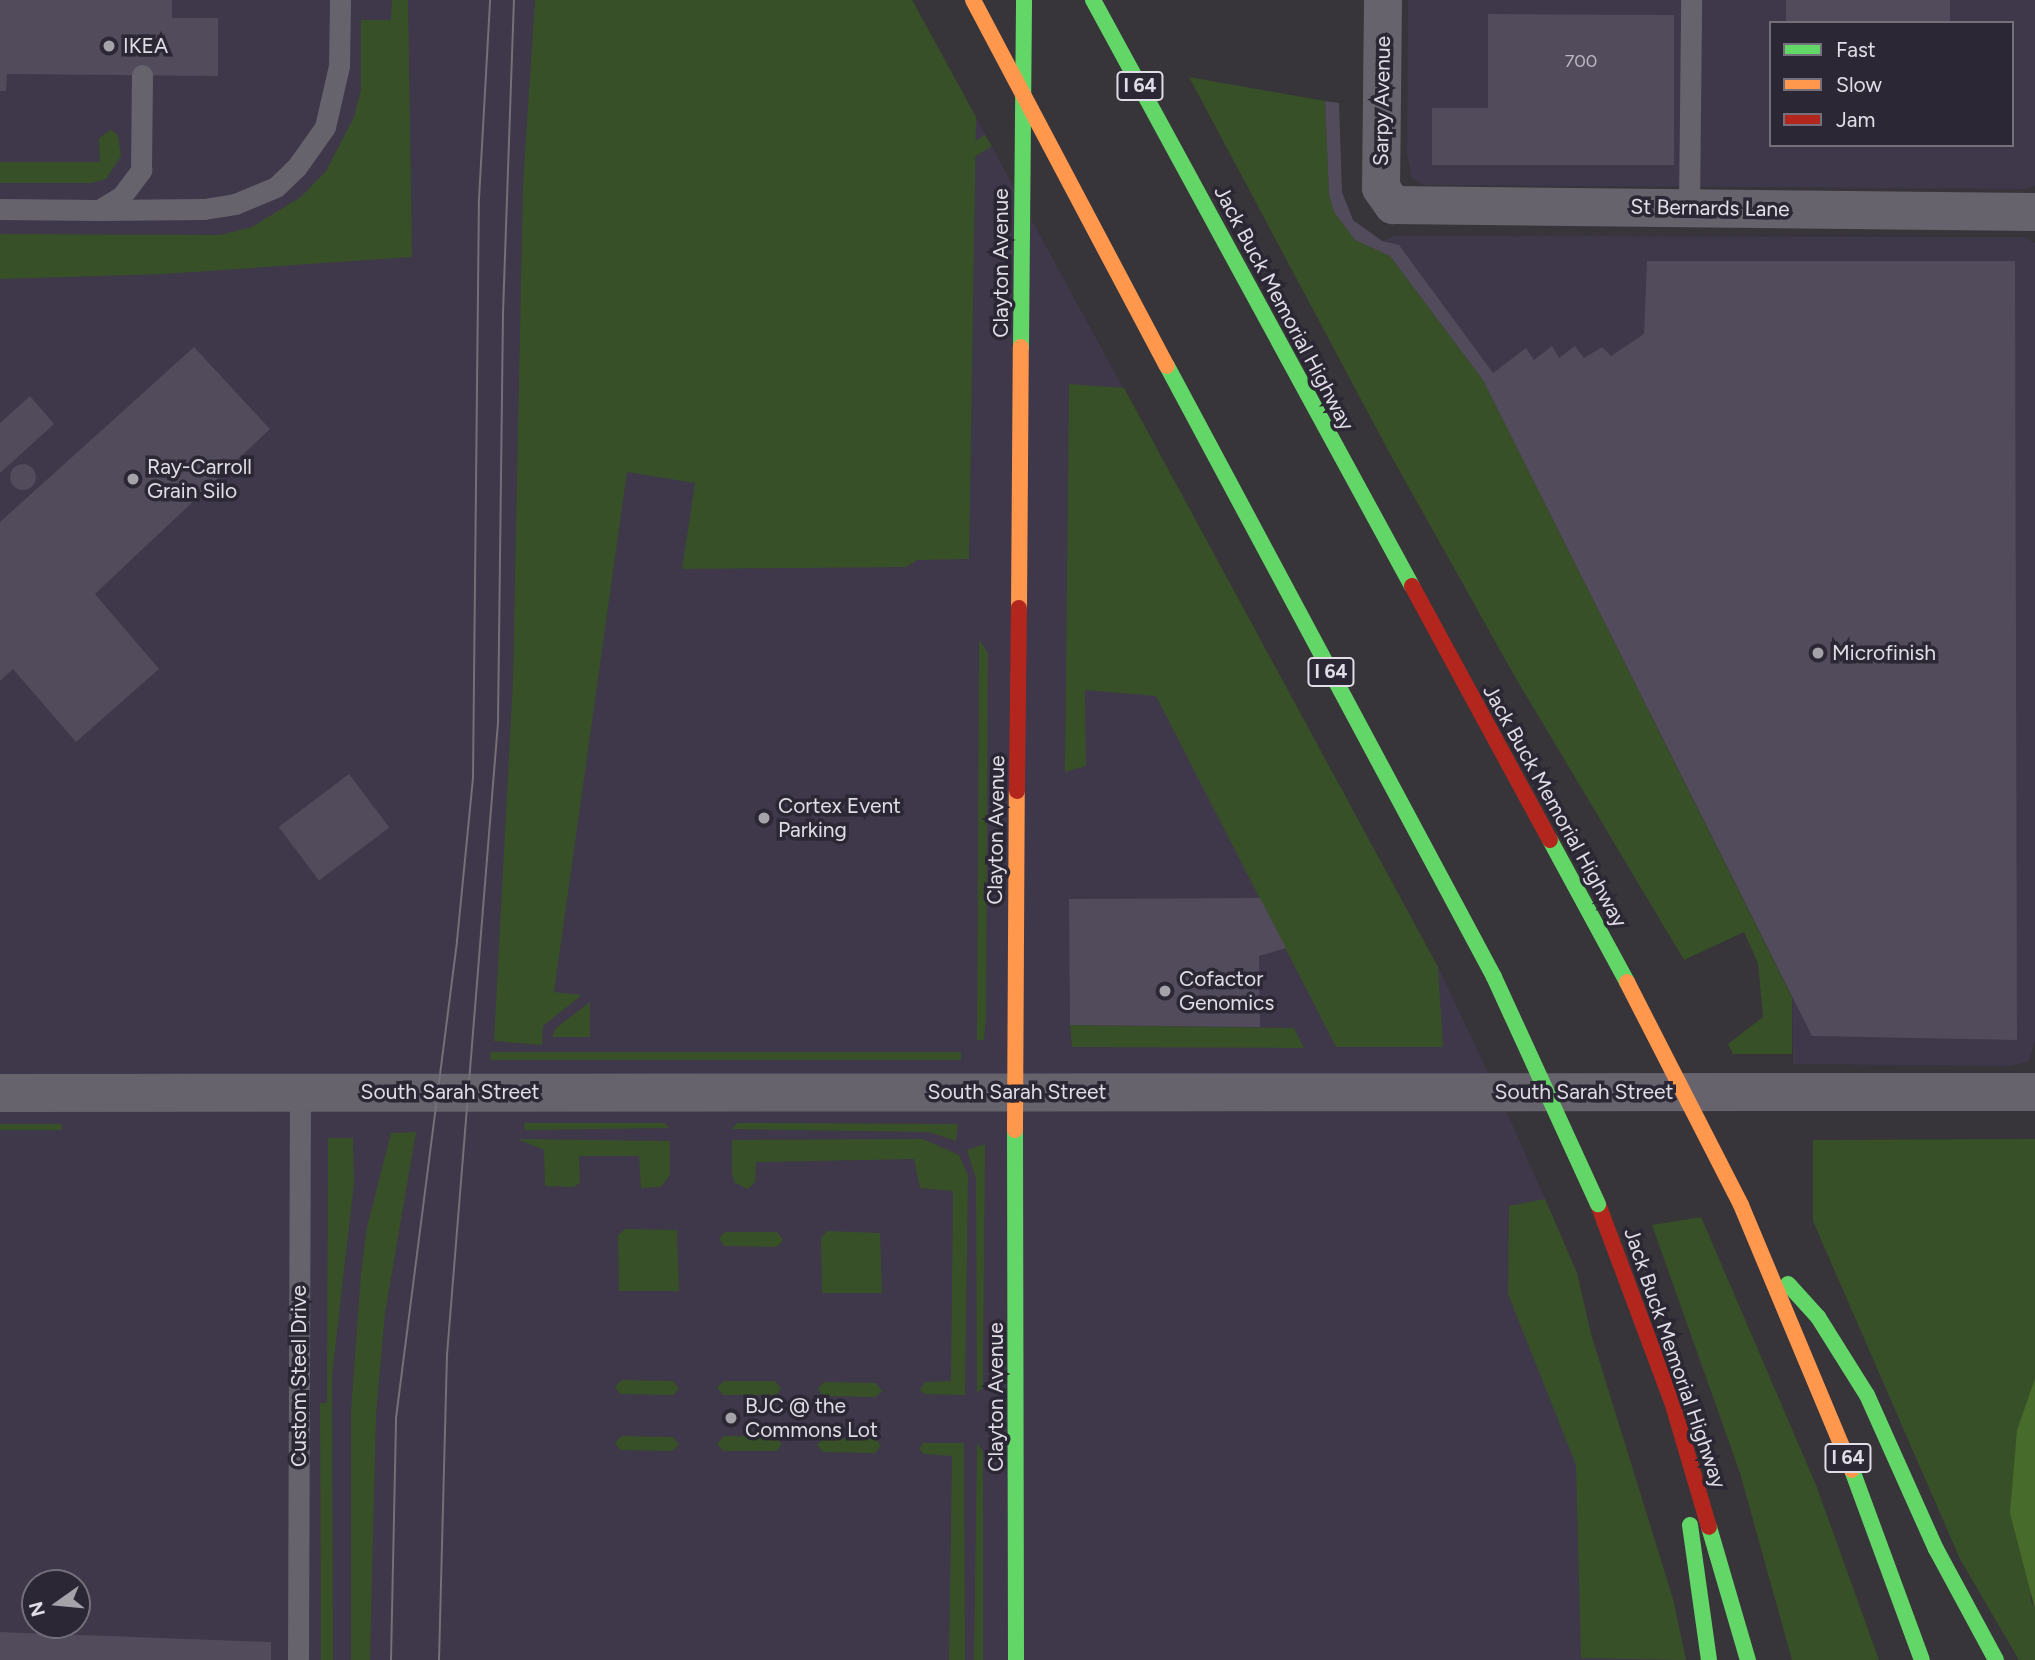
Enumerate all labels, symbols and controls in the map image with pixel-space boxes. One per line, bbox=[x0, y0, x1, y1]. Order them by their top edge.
legend bbox=[1769, 21, 2014, 147]
place label: IKEA bbox=[123, 33, 168, 59]
street label: Sarpy Avenue bbox=[1368, 36, 1396, 166]
text: Fast bbox=[1836, 37, 1876, 62]
marker: IKEA bbox=[101, 38, 117, 54]
house number: 700 bbox=[1565, 50, 1597, 72]
road number: I 64 bbox=[1116, 71, 1164, 102]
text: Slow bbox=[1836, 72, 1882, 97]
text: Jam bbox=[1836, 107, 1875, 132]
street label: Jack Buck Memorial Highway bbox=[1209, 181, 1359, 435]
street label: Clayton Avenue bbox=[988, 188, 1014, 338]
street label: St Bernards Lane bbox=[1630, 194, 1790, 222]
place label: Ray-Carroll Grain Silo bbox=[147, 454, 252, 504]
marker: Ray-Carroll Grain Silo bbox=[125, 471, 141, 487]
place label: Microfinish bbox=[1832, 640, 1936, 666]
marker: Microfinish bbox=[1810, 645, 1826, 661]
road number: I 64 bbox=[1306, 656, 1356, 688]
street label: Jack Buck Memorial Highway bbox=[1478, 680, 1632, 932]
street label: Clayton Avenue bbox=[982, 755, 1010, 905]
place label: Cortex Event Parking bbox=[778, 793, 901, 843]
marker: Cortex Event Parking bbox=[756, 810, 772, 826]
place label: Cofactor Genomics bbox=[1179, 966, 1274, 1016]
marker: Cofactor Genomics bbox=[1157, 983, 1173, 999]
street label: South Sarah Street bbox=[361, 1079, 539, 1105]
street label: South Sarah Street bbox=[928, 1079, 1106, 1105]
street label: South Sarah Street bbox=[1495, 1079, 1673, 1105]
street label: Jack Buck Memorial Highway bbox=[1619, 1225, 1731, 1491]
street label: Custom Steel Drive bbox=[286, 1285, 312, 1467]
street label: Clayton Avenue bbox=[983, 1322, 1009, 1472]
place label: BJC @ the Commons Lot bbox=[745, 1393, 878, 1443]
marker: BJC @ the Commons Lot bbox=[723, 1410, 739, 1426]
road number: I 64 bbox=[1824, 1442, 1872, 1474]
north arrow bbox=[21, 1569, 91, 1639]
text: N bbox=[24, 1599, 50, 1619]

